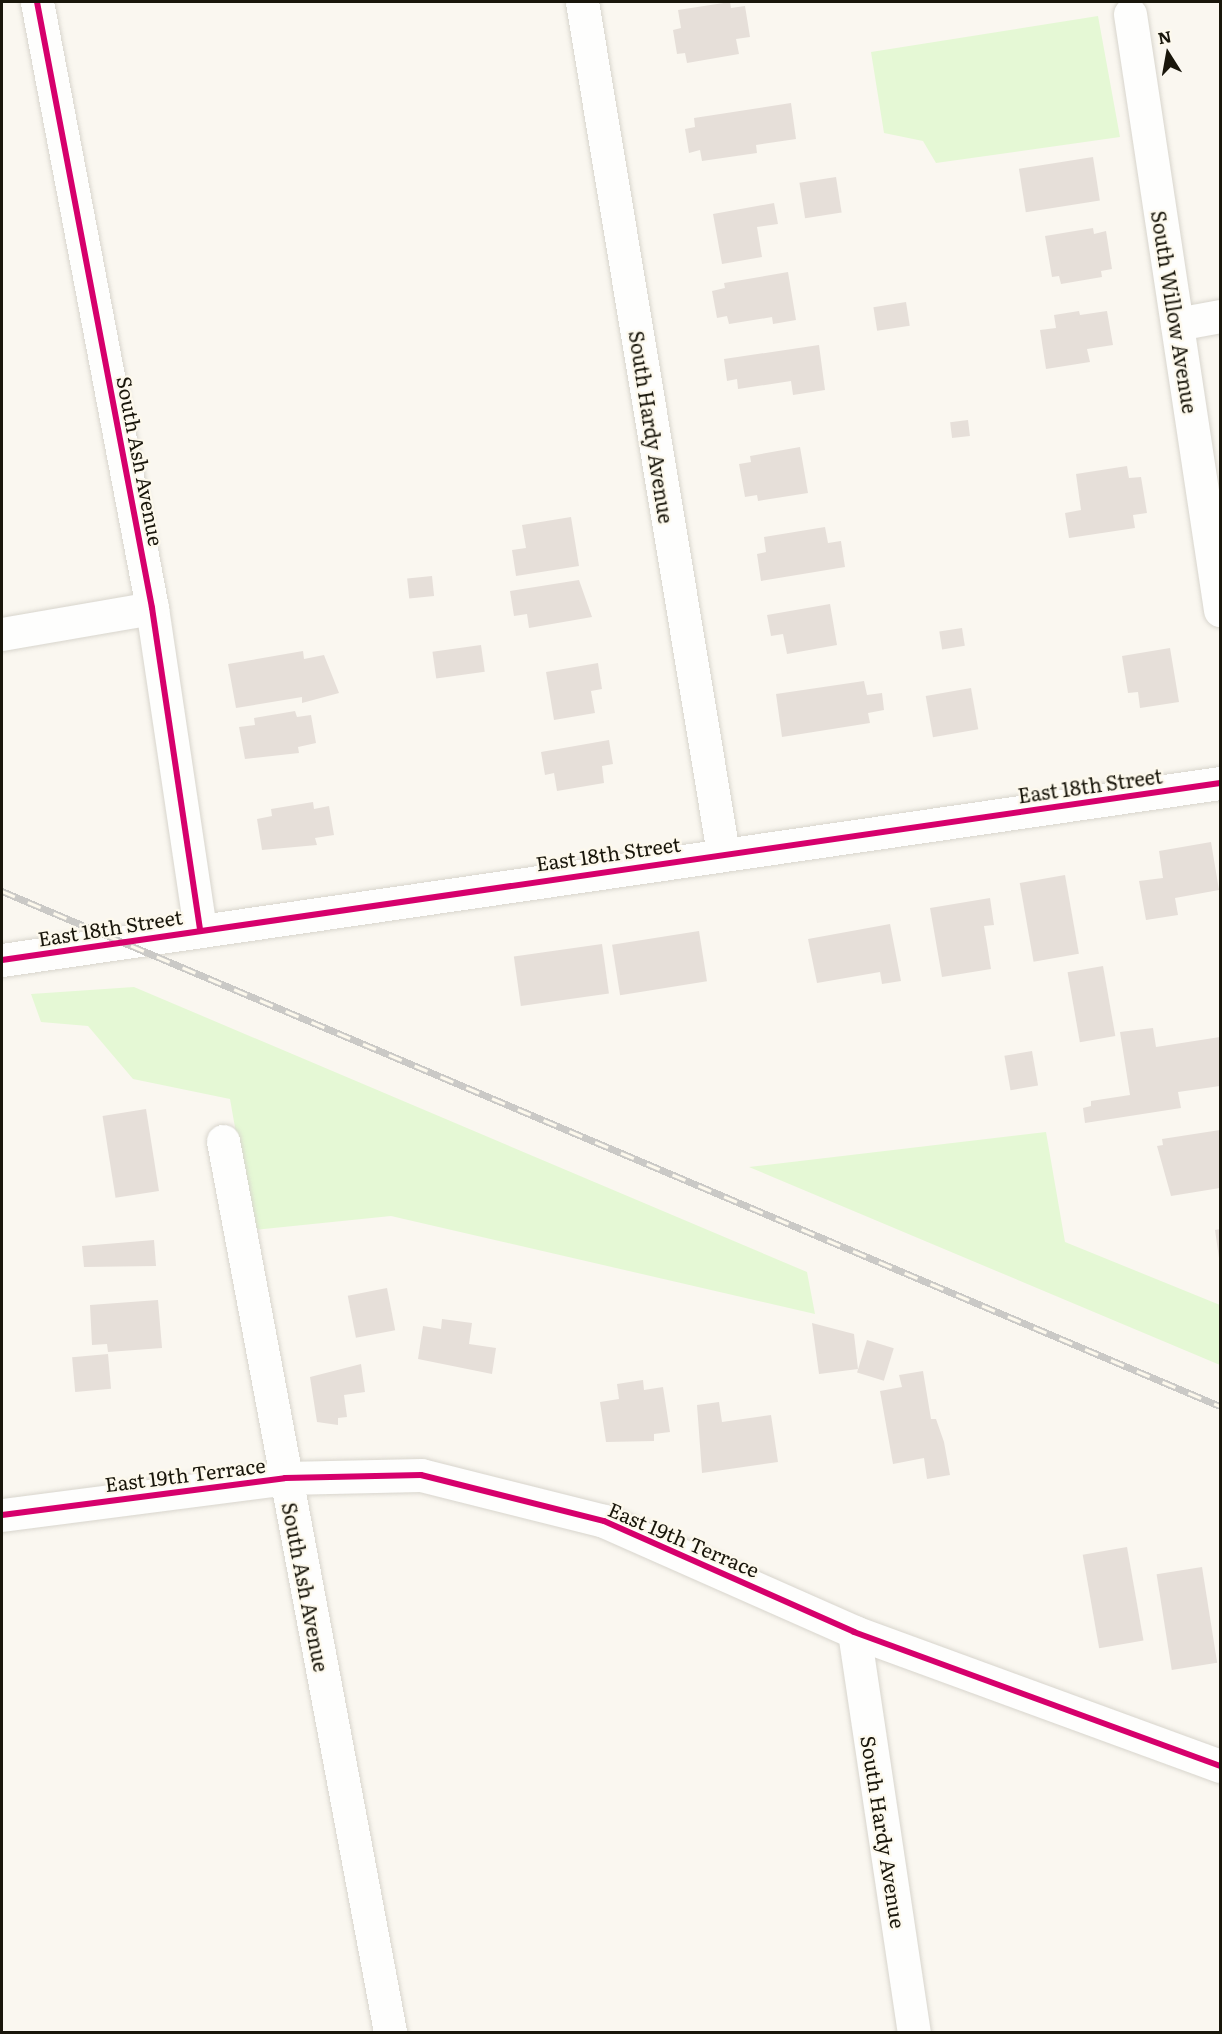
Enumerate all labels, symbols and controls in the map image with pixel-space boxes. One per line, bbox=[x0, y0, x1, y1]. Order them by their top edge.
text: N bbox=[1156, 23, 1173, 49]
north arrow bbox=[1138, 24, 1198, 84]
street label: South Willow Avenue bbox=[1147, 209, 1203, 415]
street label: South Hardy Avenue bbox=[625, 329, 679, 525]
street label: South Ash Avenue bbox=[113, 374, 169, 548]
street label: East 18th Street bbox=[1016, 763, 1164, 807]
street label: East 18th Street bbox=[534, 831, 682, 875]
street label: East 18th Street bbox=[36, 904, 184, 950]
street label: East 19th Terrace bbox=[103, 1452, 267, 1496]
street label: East 19th Terrace bbox=[605, 1496, 763, 1582]
street label: South Ash Avenue bbox=[278, 1500, 334, 1674]
street label: South Hardy Avenue bbox=[857, 1734, 911, 1930]

